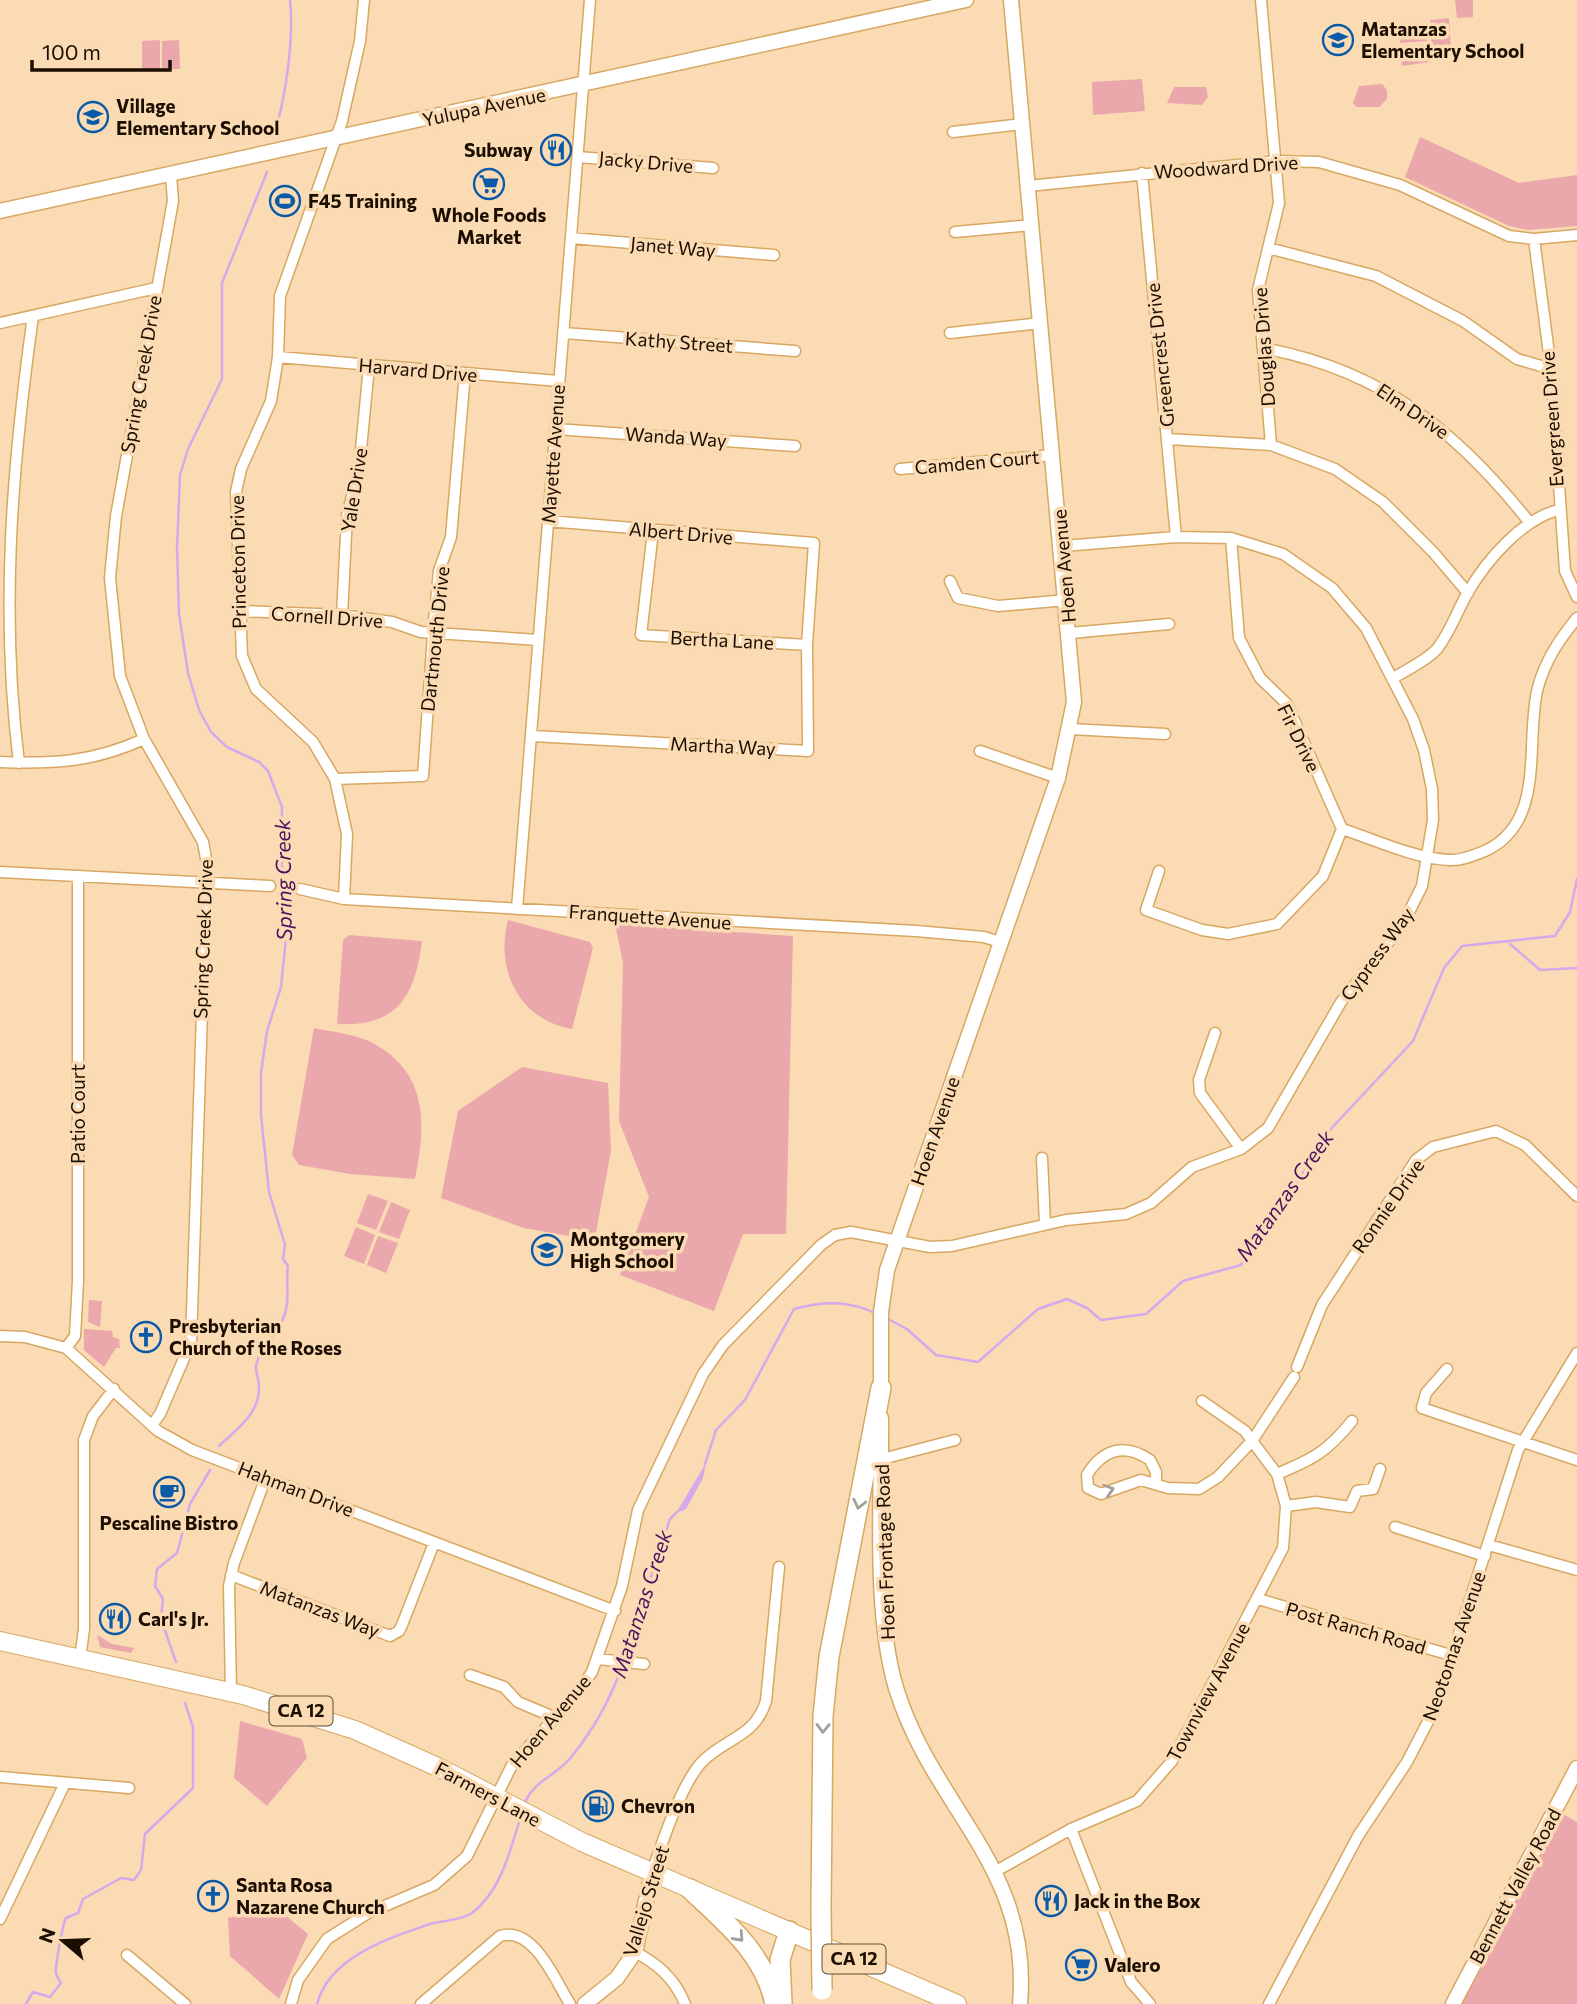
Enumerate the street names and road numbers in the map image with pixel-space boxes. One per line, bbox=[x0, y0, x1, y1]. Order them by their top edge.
street label: Yulupa Avenue bbox=[420, 82, 548, 131]
street label: Jacky Drive bbox=[598, 146, 694, 177]
street label: Woodward Drive bbox=[1153, 150, 1299, 183]
street label: Janet Way bbox=[629, 231, 717, 262]
street label: Greencrest Drive bbox=[1141, 282, 1179, 428]
street label: Douglas Drive bbox=[1248, 287, 1279, 407]
street label: Spring Creek Drive bbox=[115, 293, 166, 455]
street label: Kathy Street bbox=[624, 326, 734, 357]
street label: Evergreen Drive bbox=[1535, 350, 1568, 488]
street label: Harvard Drive bbox=[358, 353, 478, 386]
street label: Elm Drive bbox=[1373, 378, 1454, 443]
street label: Mayette Avenue bbox=[536, 384, 569, 524]
street label: Wanda Way bbox=[625, 421, 728, 452]
street label: Camden Court bbox=[913, 445, 1041, 478]
street label: Yale Drive bbox=[336, 446, 371, 534]
street label: Princeton Drive bbox=[225, 495, 250, 629]
street label: Hoen Avenue bbox=[1047, 509, 1080, 624]
street label: Albert Drive bbox=[628, 517, 734, 548]
street label: Dartmouth Drive bbox=[415, 565, 454, 713]
street label: Cornell Drive bbox=[270, 601, 384, 632]
street label: Bertha Lane bbox=[670, 625, 774, 654]
street label: Fir Drive bbox=[1273, 700, 1326, 776]
street label: Martha Way bbox=[670, 731, 777, 760]
street label: Spring Creek Drive bbox=[188, 859, 217, 1019]
street label: Franquette Avenue bbox=[568, 899, 732, 934]
street label: Cypress Way bbox=[1335, 902, 1418, 1005]
street label: Patio Court bbox=[66, 1064, 89, 1164]
street label: Hoen Avenue bbox=[905, 1073, 964, 1188]
street label: Ronnie Drive bbox=[1347, 1154, 1428, 1257]
street label: Hahman Drive bbox=[235, 1456, 357, 1521]
street label: Hoen Frontage Road bbox=[870, 1464, 899, 1640]
street label: Neotomas Avenue bbox=[1417, 1568, 1490, 1724]
street label: Matanzas Way bbox=[257, 1575, 383, 1642]
street label: Post Ranch Road bbox=[1283, 1597, 1429, 1658]
street label: Townview Avenue bbox=[1161, 1618, 1254, 1765]
street label: Hoen Avenue bbox=[504, 1670, 595, 1772]
road number: CA 12 bbox=[270, 1696, 332, 1726]
street label: Farmers Lane bbox=[432, 1756, 545, 1831]
street label: Bennett Valley Road bbox=[1464, 1804, 1565, 1967]
street label: Vallejo Street bbox=[618, 1842, 673, 1959]
road number: CA 12 bbox=[822, 1944, 886, 1973]

